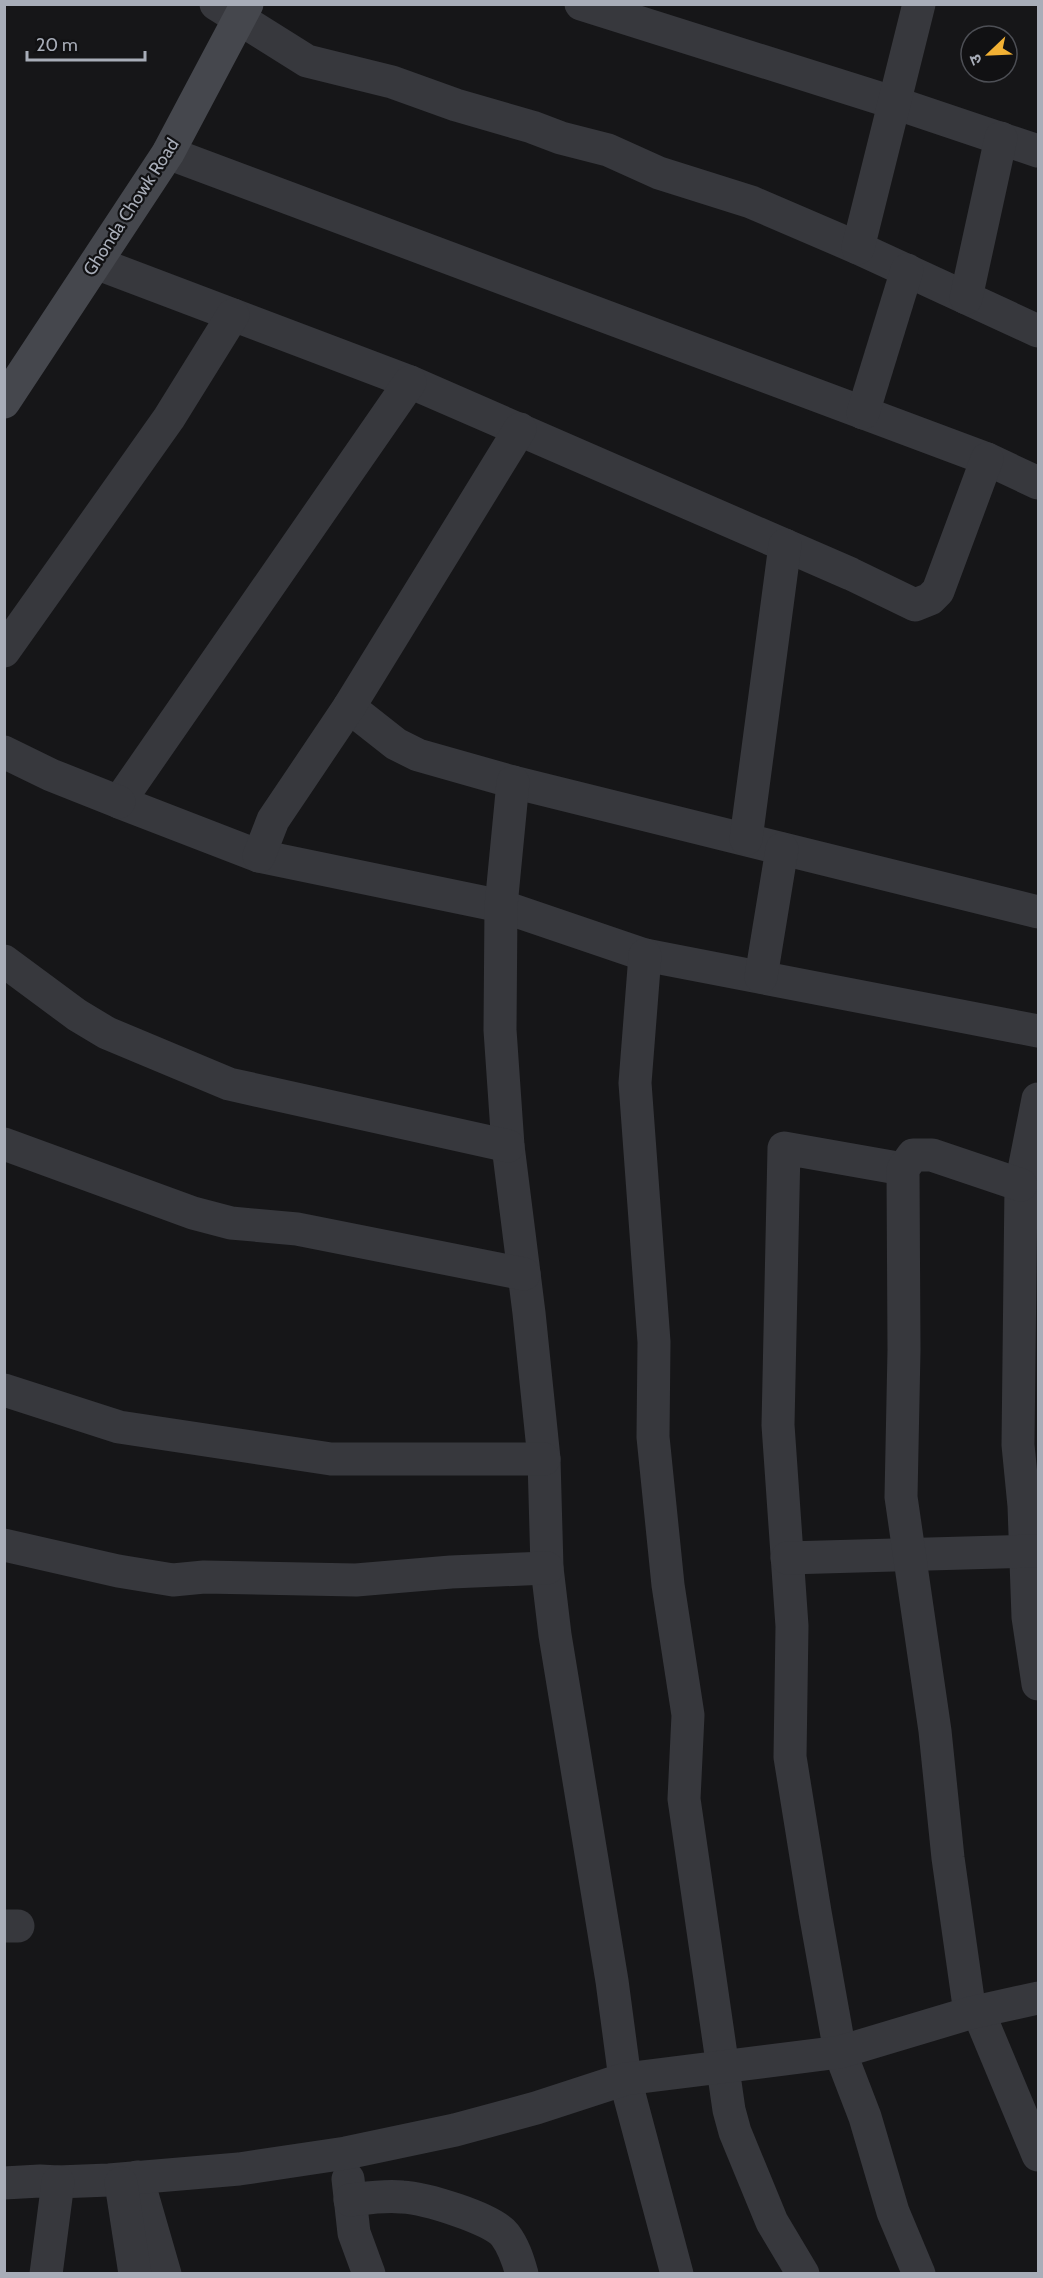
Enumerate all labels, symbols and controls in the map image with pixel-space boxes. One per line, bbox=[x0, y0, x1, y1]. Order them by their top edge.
scale bar bbox=[27, 24, 146, 62]
north arrow bbox=[959, 24, 1019, 84]
text: 20 m bbox=[36, 34, 78, 56]
text: उ bbox=[965, 51, 986, 68]
street label: Ghonda Chowk Road bbox=[78, 134, 184, 280]

